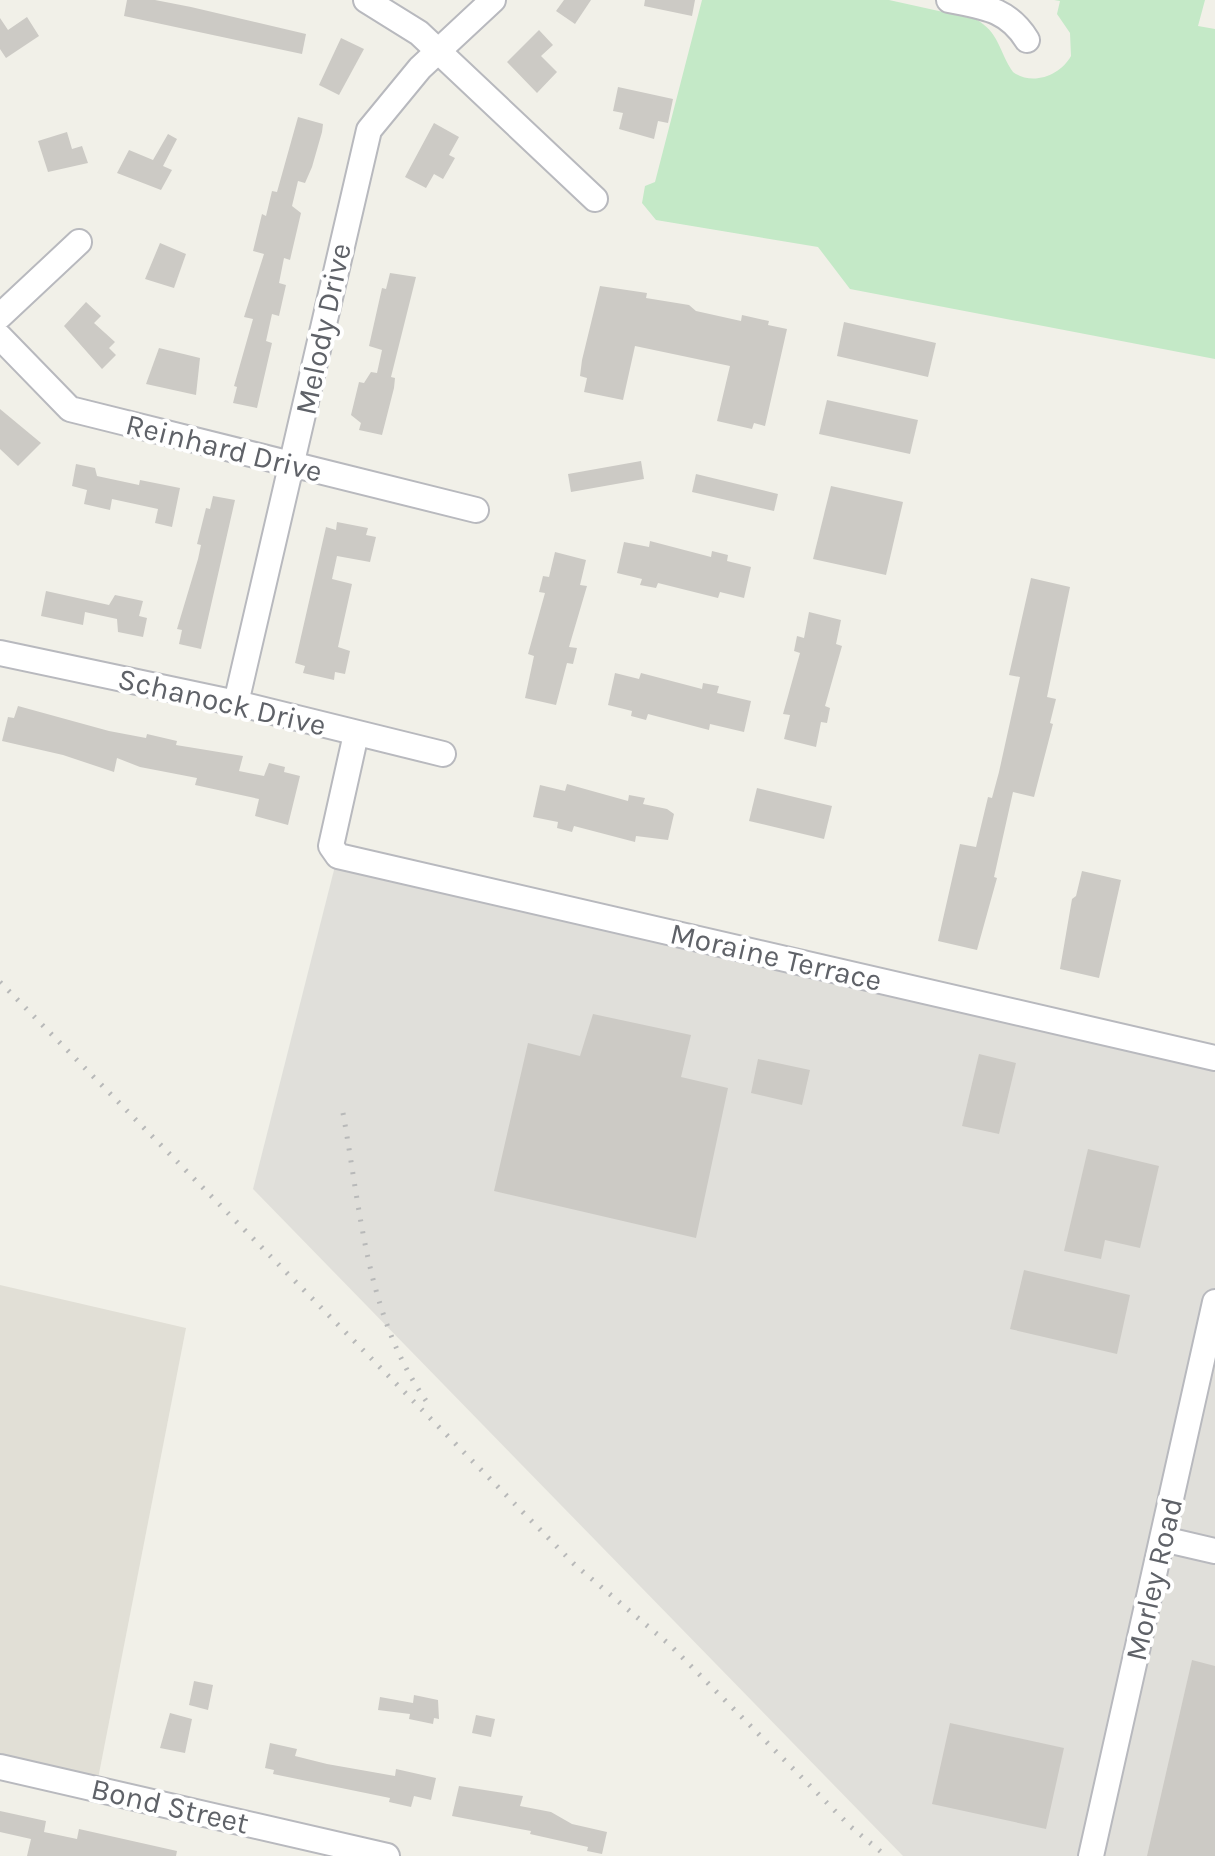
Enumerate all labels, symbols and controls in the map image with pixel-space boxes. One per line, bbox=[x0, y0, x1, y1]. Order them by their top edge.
street label: Melody Drive bbox=[287, 240, 359, 418]
street label: Reinhard Drive bbox=[122, 406, 326, 490]
street label: Schanock Drive bbox=[115, 661, 329, 743]
street label: Moraine Terrace bbox=[667, 915, 885, 999]
street label: Morley Road bbox=[1118, 1494, 1190, 1664]
street label: Bond Street bbox=[88, 1770, 252, 1842]

